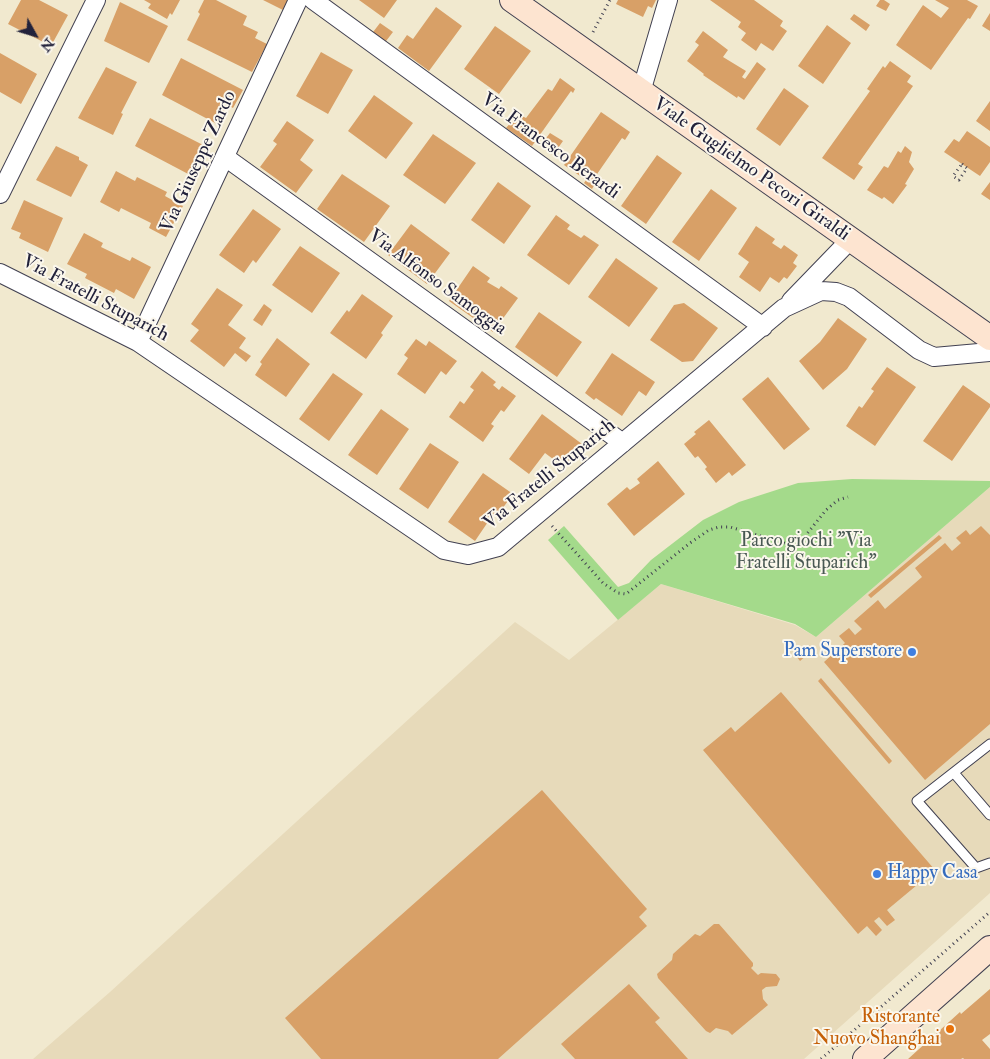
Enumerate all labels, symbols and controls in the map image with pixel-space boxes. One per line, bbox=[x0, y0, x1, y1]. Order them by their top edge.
north arrow bbox=[10, 10, 60, 60]
text: N bbox=[36, 35, 58, 55]
street label: Via Giuseppe Zardo bbox=[156, 87, 242, 237]
street label: Via Francesco Berardi bbox=[476, 89, 624, 205]
street label: Viale Guglielmo Pecori Giraldi bbox=[648, 93, 854, 247]
street label: Via Alfonso Samoggia bbox=[363, 225, 511, 341]
street label: Via Fratelli Stuparich bbox=[18, 251, 172, 347]
street label: Via Fratelli Stuparich bbox=[479, 415, 621, 535]
park label: Parco giochi "Via Fratelli Stuparich" bbox=[735, 531, 877, 575]
place label: Pam Superstore bbox=[783, 641, 902, 663]
marker: Pam Superstore bbox=[906, 646, 918, 658]
place label: Happy Casa bbox=[887, 863, 978, 885]
marker: Happy Casa bbox=[871, 868, 883, 880]
place label: Ristorante Nuovo Shanghai bbox=[813, 1007, 940, 1051]
marker: Ristorante Nuovo Shanghai bbox=[944, 1023, 956, 1035]

